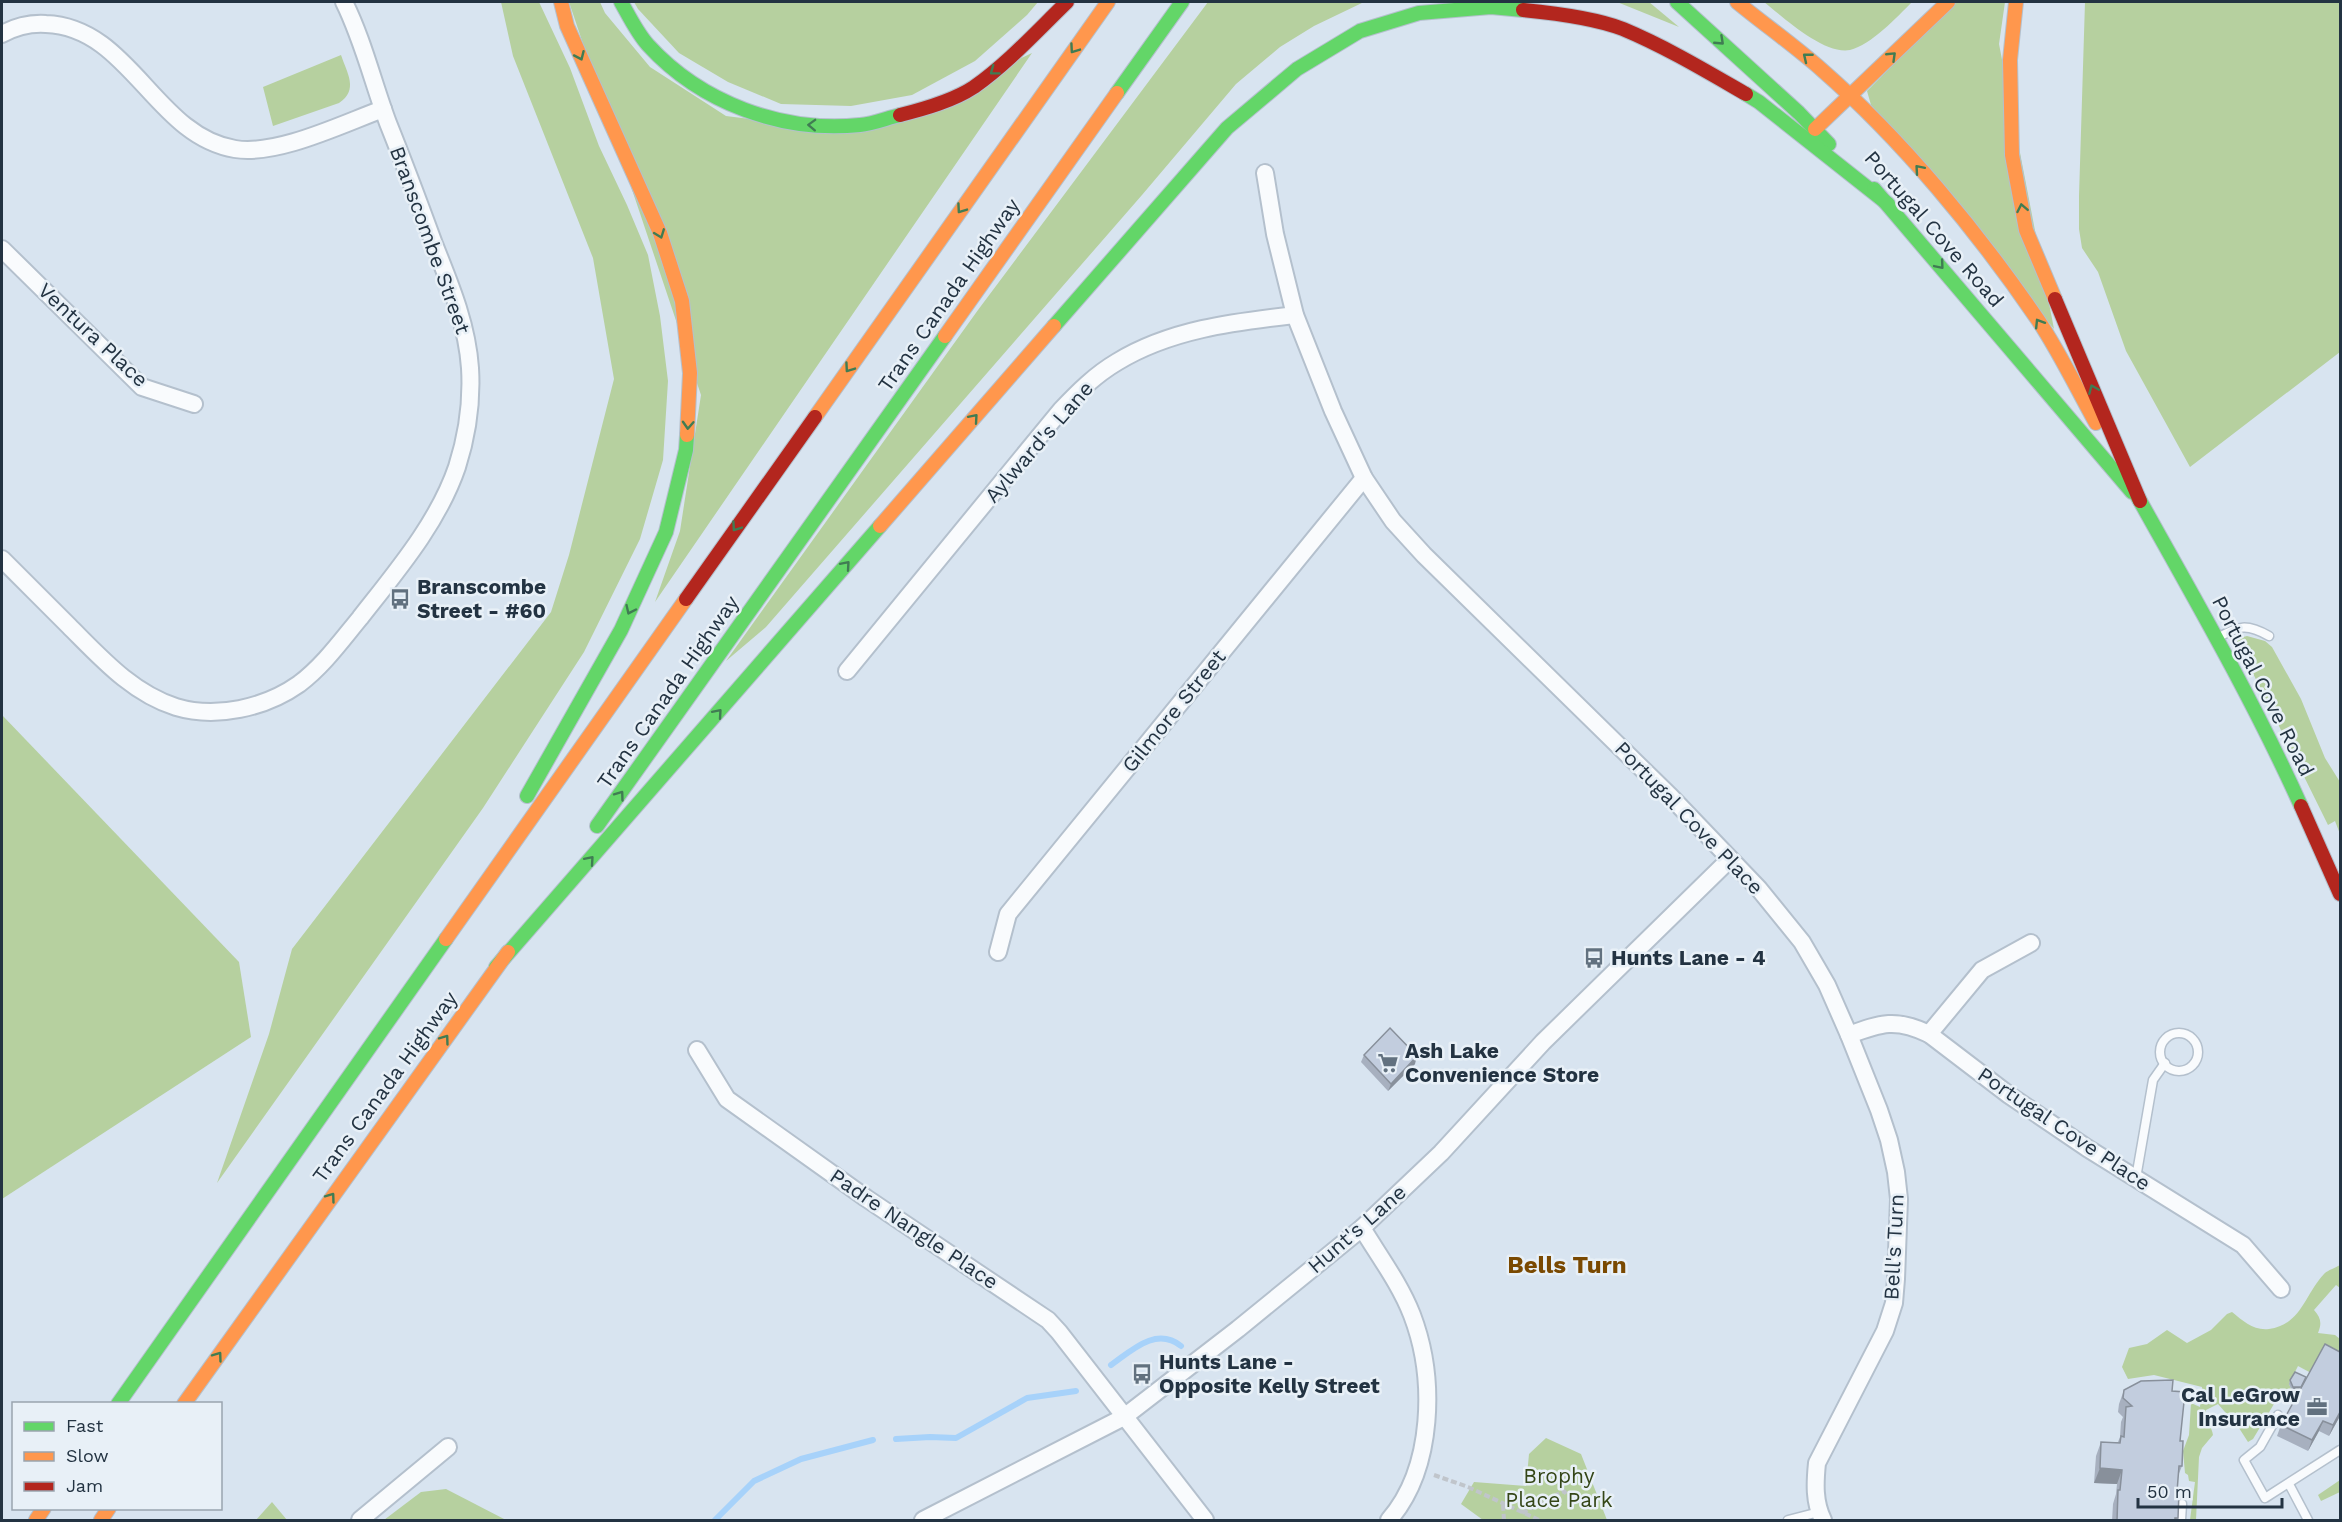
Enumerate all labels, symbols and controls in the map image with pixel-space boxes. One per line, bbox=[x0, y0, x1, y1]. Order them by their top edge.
one-way arrow bbox=[1714, 34, 1724, 45]
one-way arrow bbox=[1070, 43, 1081, 54]
one-way arrow bbox=[573, 50, 585, 61]
one-way arrow bbox=[1885, 52, 1896, 63]
one-way arrow bbox=[1802, 54, 1813, 65]
one-way arrow bbox=[990, 63, 1001, 74]
one-way arrow bbox=[807, 119, 816, 132]
street label: Branscombe Street bbox=[385, 143, 476, 337]
street label: Portugal Cove Road bbox=[1860, 145, 2009, 312]
one-way arrow bbox=[1915, 165, 1926, 176]
street label: Trans Canada Highway bbox=[872, 193, 1025, 396]
one-way arrow bbox=[957, 202, 968, 213]
one-way arrow bbox=[2016, 203, 2029, 213]
one-way arrow bbox=[653, 228, 666, 239]
one-way arrow bbox=[1933, 258, 1944, 269]
street label: Ventura Place bbox=[33, 277, 154, 392]
one-way arrow bbox=[2035, 318, 2046, 329]
one-way arrow bbox=[845, 361, 856, 372]
street label: Aylward's Lane bbox=[979, 376, 1098, 508]
one-way arrow bbox=[2088, 385, 2100, 396]
one-way arrow bbox=[967, 414, 978, 425]
one-way arrow bbox=[681, 421, 694, 430]
one-way arrow bbox=[732, 521, 743, 532]
one-way arrow bbox=[838, 561, 849, 572]
place label: Branscombe Street - #60 bbox=[417, 574, 546, 623]
bus stop icon: Branscombe Street - #60 bbox=[388, 587, 412, 611]
street label: Trans Canada Highway bbox=[591, 590, 744, 793]
street label: Portugal Cove Road bbox=[2207, 591, 2320, 780]
one-way arrow bbox=[626, 603, 638, 614]
street label: Gilmore Street bbox=[1117, 644, 1231, 777]
one-way arrow bbox=[711, 709, 722, 720]
street label: Portugal Cove Place bbox=[1610, 736, 1769, 899]
one-way arrow bbox=[613, 791, 624, 802]
one-way arrow bbox=[583, 856, 594, 867]
place label: Hunts Lane - 4 bbox=[1611, 945, 1766, 970]
bus stop icon: Hunts Lane - 4 bbox=[1582, 946, 1606, 970]
street label: Trans Canada Highway bbox=[307, 986, 462, 1187]
one-way arrow bbox=[438, 1035, 449, 1046]
place label: Ash Lake Convenience Store bbox=[1405, 1038, 1599, 1087]
supermarket icon: Ash Lake Convenience Store bbox=[1376, 1051, 1400, 1075]
street label: Portugal Cove Place bbox=[1973, 1061, 2155, 1196]
street label: Padre Nangle Place bbox=[825, 1163, 1003, 1294]
street label: Hunt's Lane bbox=[1302, 1179, 1411, 1278]
one-way arrow bbox=[324, 1193, 335, 1204]
street label: Bell's Turn bbox=[1878, 1193, 1909, 1301]
district label: Bells Turn bbox=[1507, 1251, 1627, 1279]
place label: Hunts Lane - Opposite Kelly Street bbox=[1159, 1349, 1380, 1398]
one-way arrow bbox=[211, 1351, 222, 1362]
bus stop icon: Hunts Lane - Opposite Kelly Street bbox=[1130, 1362, 1154, 1386]
place label: Cal LeGrow Insurance bbox=[2181, 1382, 2300, 1431]
office icon: Cal LeGrow Insurance bbox=[2305, 1395, 2329, 1419]
legend bbox=[12, 1402, 222, 1510]
text: Fast bbox=[66, 1415, 104, 1436]
text: Slow bbox=[66, 1445, 109, 1466]
park label: Brophy Place Park bbox=[1505, 1463, 1613, 1512]
scale bar bbox=[2138, 1471, 2282, 1509]
text: Jam bbox=[66, 1475, 103, 1496]
text: 50 m bbox=[2147, 1481, 2192, 1502]

